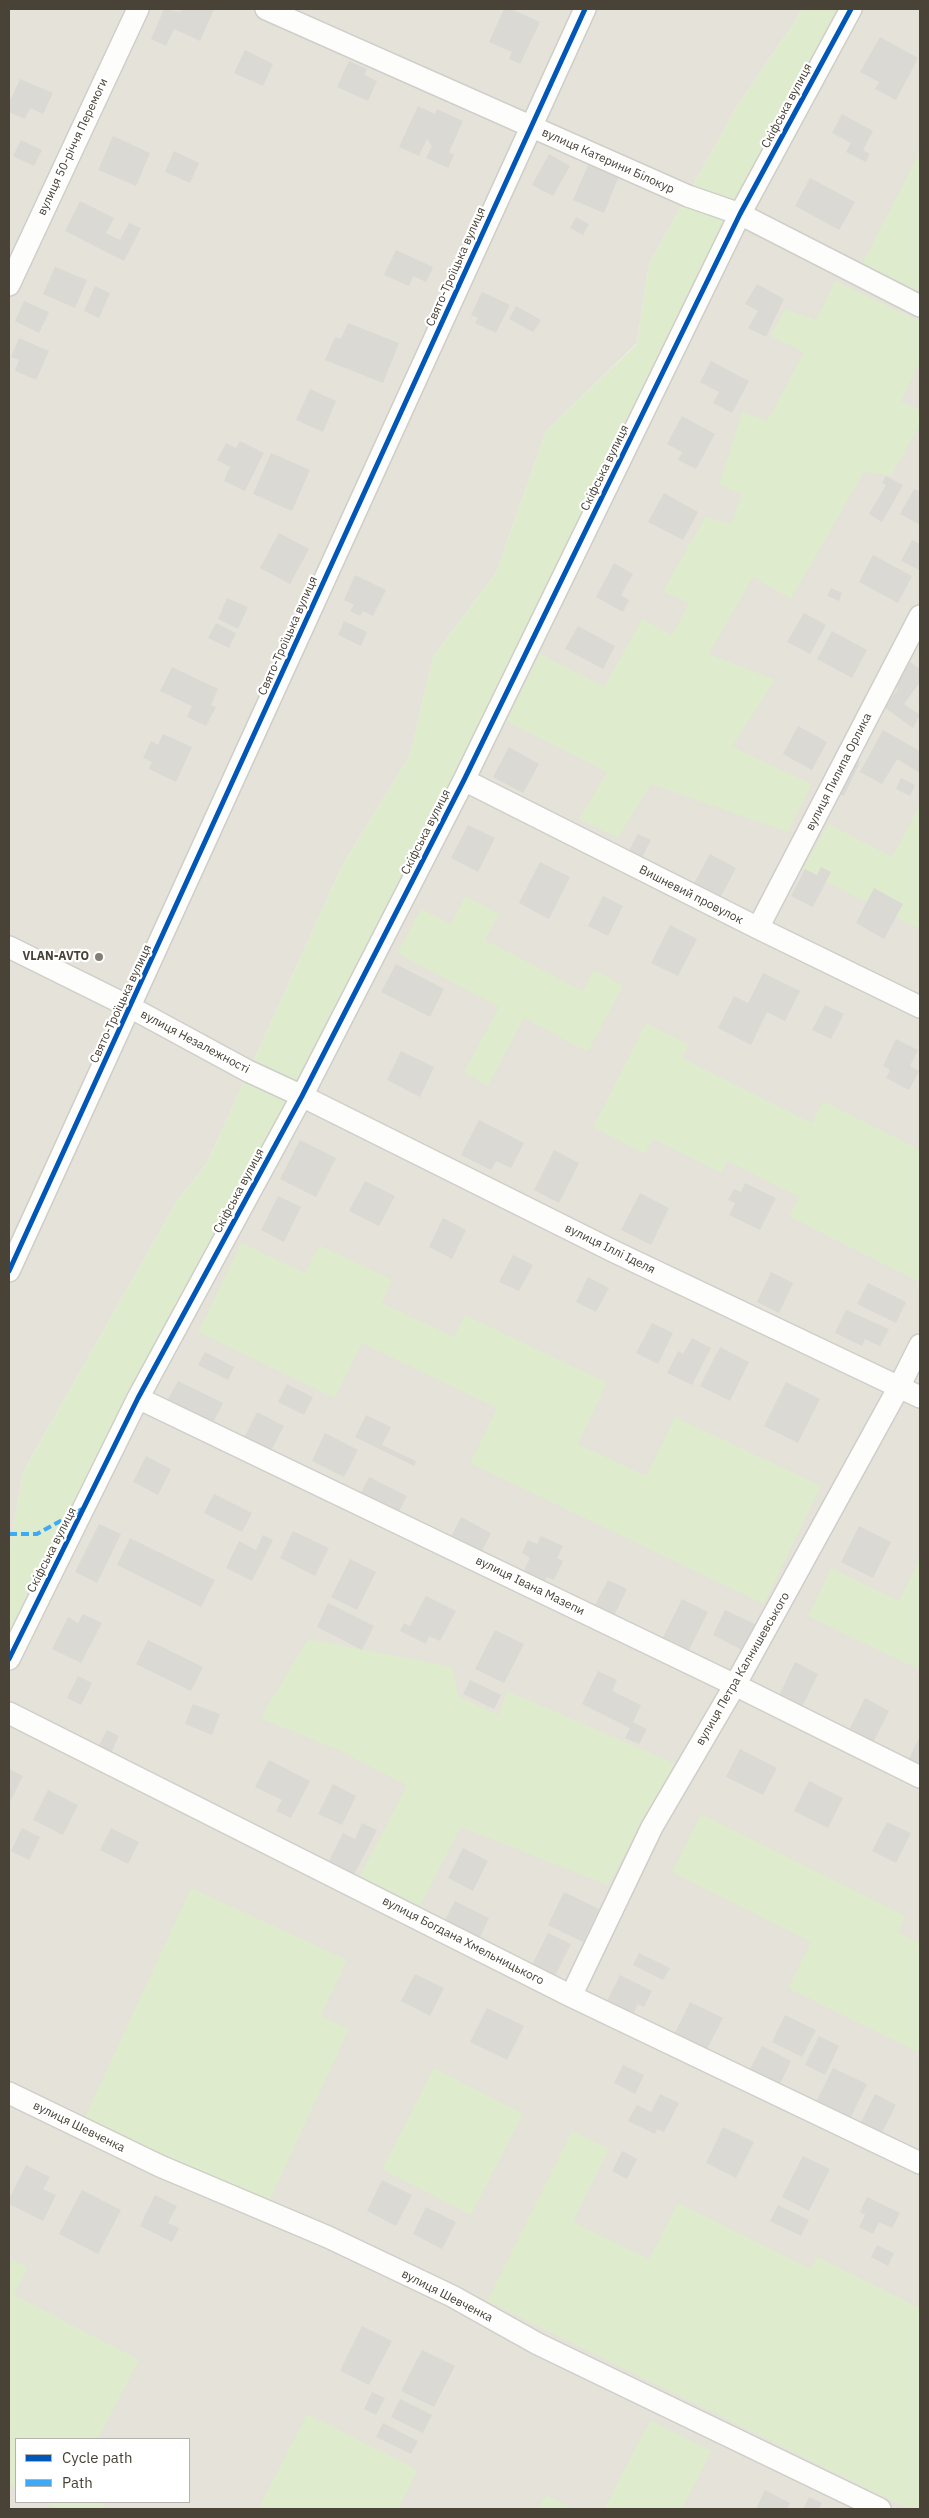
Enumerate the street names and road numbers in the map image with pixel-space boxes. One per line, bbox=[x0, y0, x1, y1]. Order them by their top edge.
street label: Скіфська вулиця bbox=[759, 61, 815, 151]
street label: вулиця 50-річчя Перемоги bbox=[35, 76, 111, 218]
street label: вулиця Катерини Білокур bbox=[540, 125, 676, 197]
street label: Свято-Троїцька вулиця bbox=[423, 205, 489, 329]
street label: Скіфська вулиця bbox=[578, 423, 632, 513]
street label: Свято-Троїцька вулиця bbox=[255, 574, 321, 698]
street label: вулиця Пилипа Орлика bbox=[803, 711, 875, 833]
street label: Скіфська вулиця bbox=[398, 787, 454, 877]
street label: Вишневий провулок bbox=[637, 863, 745, 927]
street label: Свято-Троїцька вулиця bbox=[87, 942, 155, 1066]
street label: вулиця Незалежності bbox=[138, 1007, 252, 1077]
street label: Скіфська вулиця bbox=[211, 1146, 267, 1236]
street label: вулиця Іллі Іделя bbox=[562, 1221, 658, 1277]
street label: Скіфська вулиця bbox=[24, 1505, 80, 1595]
street label: вулиця Івана Мазепи bbox=[473, 1553, 587, 1619]
street label: вулиця Петра Калнишевського bbox=[693, 1590, 793, 1748]
street label: вулиця Богдана Хмельницького bbox=[380, 1894, 546, 1988]
street label: вулиця Шевченка bbox=[31, 2099, 127, 2155]
street label: вулиця Шевченка bbox=[399, 2267, 495, 2325]

